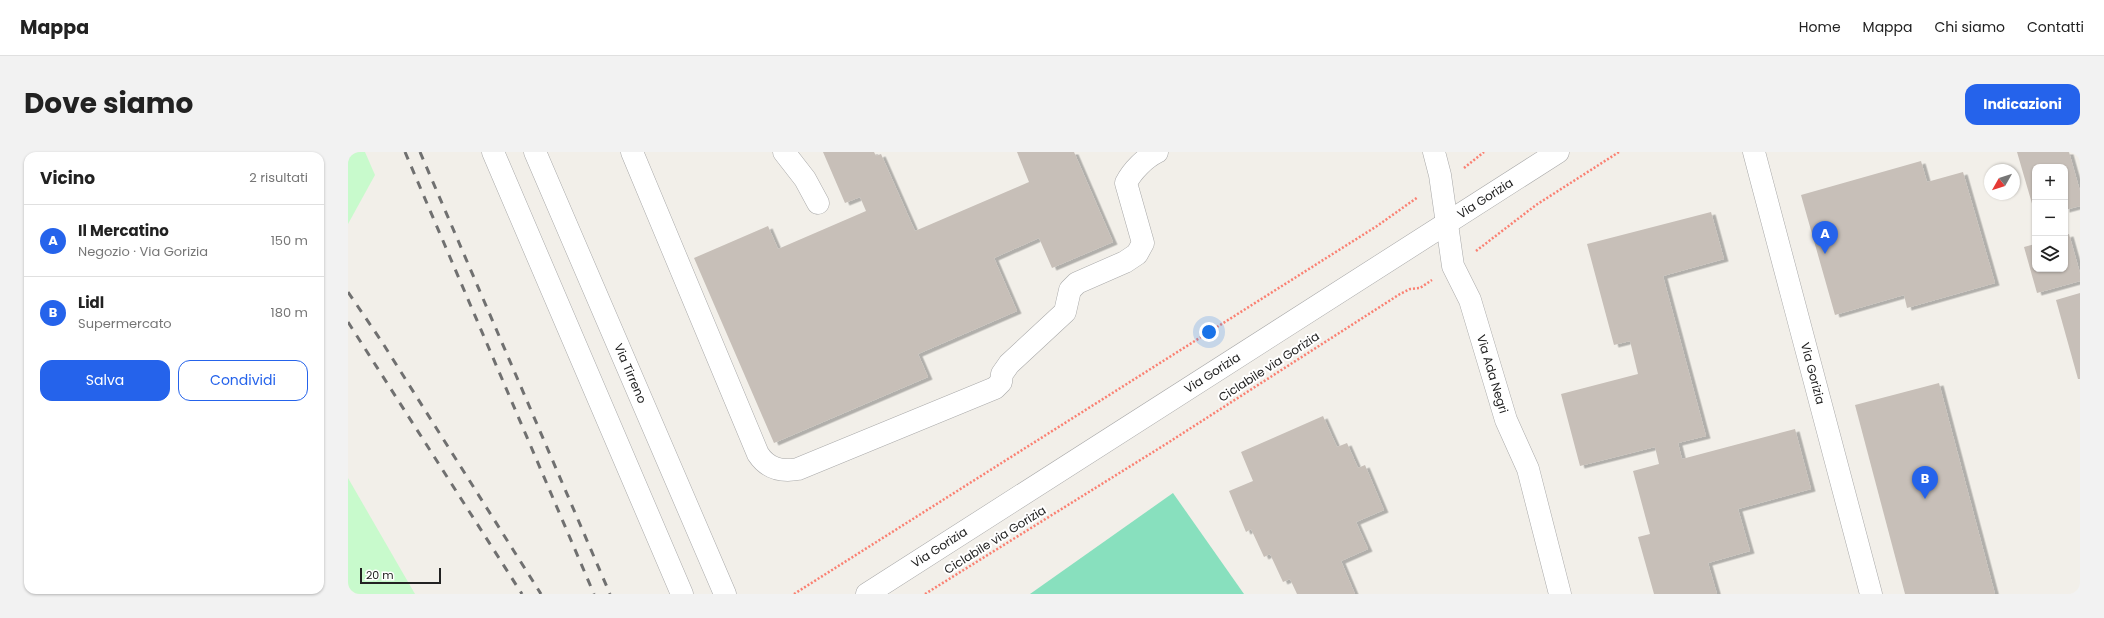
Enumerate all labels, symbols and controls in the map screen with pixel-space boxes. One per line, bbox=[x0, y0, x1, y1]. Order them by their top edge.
text: Mappa bbox=[20, 14, 89, 41]
text: Home bbox=[1799, 17, 1841, 37]
text: Mappa bbox=[1863, 17, 1913, 37]
text: Chi siamo bbox=[1935, 17, 2005, 37]
text: Contatti bbox=[2027, 17, 2084, 37]
text: Dove siamo bbox=[24, 84, 193, 123]
button: Indicazioni bbox=[1965, 84, 2080, 125]
north arrow bbox=[1984, 164, 2020, 200]
map controls bbox=[2032, 164, 2068, 272]
button: + bbox=[2032, 164, 2068, 200]
text: Vicino bbox=[40, 166, 95, 190]
text: 2 risultati bbox=[249, 168, 308, 187]
street label: Via Gorizia bbox=[1454, 174, 1516, 222]
button: − bbox=[2032, 200, 2068, 236]
text: Il Mercatino bbox=[78, 220, 169, 241]
pin: A bbox=[1812, 221, 1838, 254]
text: A bbox=[48, 231, 58, 250]
text: 150 m bbox=[271, 231, 308, 250]
button: layers bbox=[2032, 236, 2068, 272]
text: Negozio · Via Gorizia bbox=[78, 242, 208, 261]
text: Lidl bbox=[78, 292, 104, 313]
text: B bbox=[49, 303, 57, 322]
text: 180 m bbox=[271, 303, 308, 322]
text: Supermercato bbox=[78, 314, 172, 333]
your location bbox=[1199, 322, 1219, 342]
street label: Ciclabile via Gorizia bbox=[1215, 328, 1323, 406]
street label: Via Ada Negri bbox=[1473, 332, 1513, 415]
street label: Via Gorizia bbox=[1797, 340, 1829, 406]
street label: Via Tirreno bbox=[610, 341, 651, 406]
street label: Via Gorizia bbox=[1181, 348, 1243, 397]
button: Salva bbox=[40, 360, 170, 401]
button: Condividi bbox=[178, 360, 308, 401]
pin: B bbox=[1912, 466, 1938, 499]
street label: Ciclabile via Gorizia bbox=[941, 501, 1049, 578]
street label: Via Gorizia bbox=[908, 523, 970, 571]
scale bar bbox=[360, 566, 441, 585]
text: 20 m bbox=[366, 567, 394, 583]

